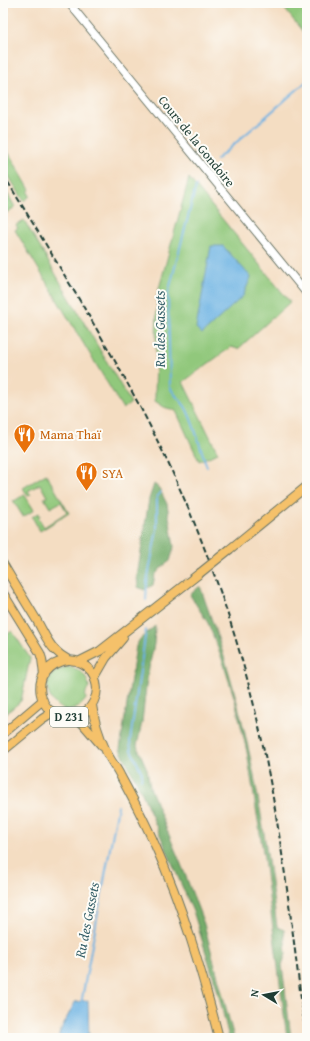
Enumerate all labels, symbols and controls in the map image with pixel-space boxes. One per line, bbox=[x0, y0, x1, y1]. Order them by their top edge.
street label: Cours de la Gondoire bbox=[154, 92, 239, 191]
water label: Ru des Gassets bbox=[150, 291, 170, 368]
restaurant icon: Mama Thaï bbox=[12, 421, 38, 454]
place label: Mama Thaï bbox=[40, 425, 101, 444]
restaurant icon: SYA bbox=[73, 460, 99, 493]
place label: SYA bbox=[102, 464, 123, 483]
road number: D 231 bbox=[50, 707, 88, 727]
water label: Ru des Gassets bbox=[70, 880, 104, 961]
north arrow bbox=[244, 975, 284, 1015]
text: N bbox=[246, 988, 263, 998]

